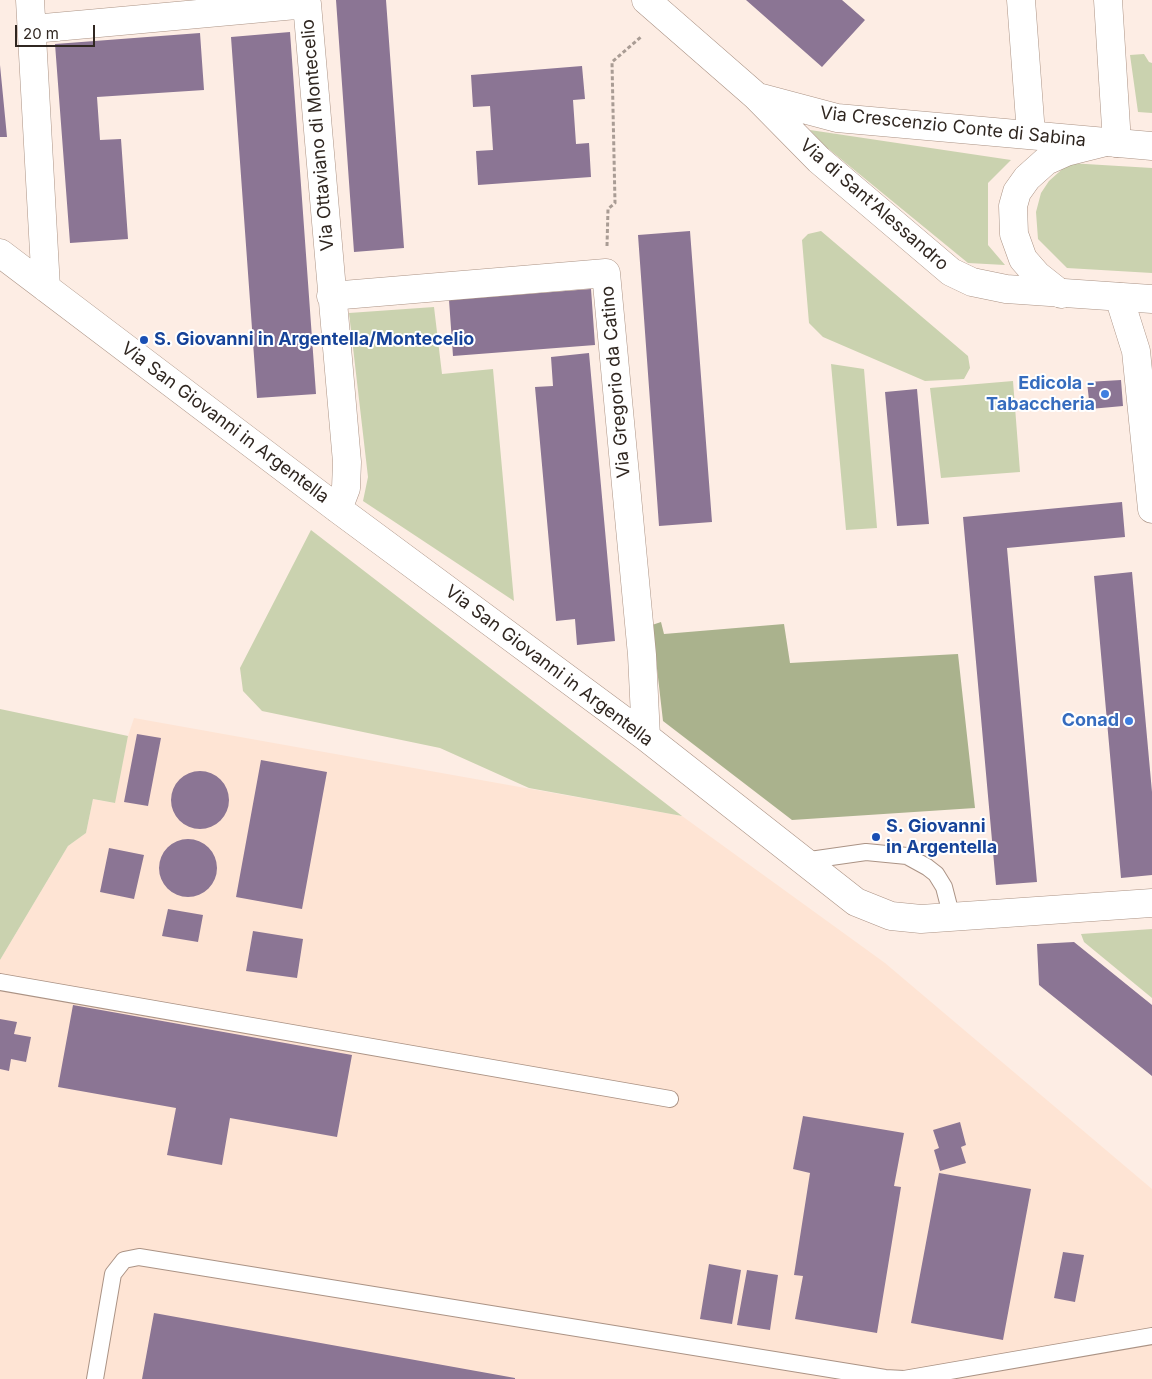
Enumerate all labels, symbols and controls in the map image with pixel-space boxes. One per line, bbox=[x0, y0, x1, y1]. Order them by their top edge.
scale bar bbox=[18, 15, 98, 47]
street label: Via Ottaviano di Montecelio bbox=[297, 18, 339, 252]
text: 20 m bbox=[23, 24, 59, 43]
street label: Via Crescenzio Conte di Sabina bbox=[819, 102, 1087, 152]
street label: Via di Sant'Alessandro bbox=[795, 135, 953, 275]
street label: Via Gregorio da Catino bbox=[597, 285, 635, 479]
place label: S. Giovanni in Argentella/Montecelio bbox=[154, 329, 474, 351]
marker: S. Giovanni in Argentella/Montecelio bbox=[138, 334, 150, 346]
street label: Via San Giovanni in Argentella bbox=[117, 338, 333, 508]
place label: Edicola - Tabaccheria bbox=[986, 373, 1095, 416]
marker: Edicola - Tabaccheria bbox=[1099, 388, 1111, 400]
street label: Via San Giovanni in Argentella bbox=[441, 581, 657, 751]
place label: Conad bbox=[1062, 710, 1119, 732]
marker: Conad bbox=[1123, 715, 1135, 727]
place label: S. Giovanni in Argentella bbox=[886, 816, 997, 859]
marker: S. Giovanni in Argentella bbox=[870, 831, 882, 843]

